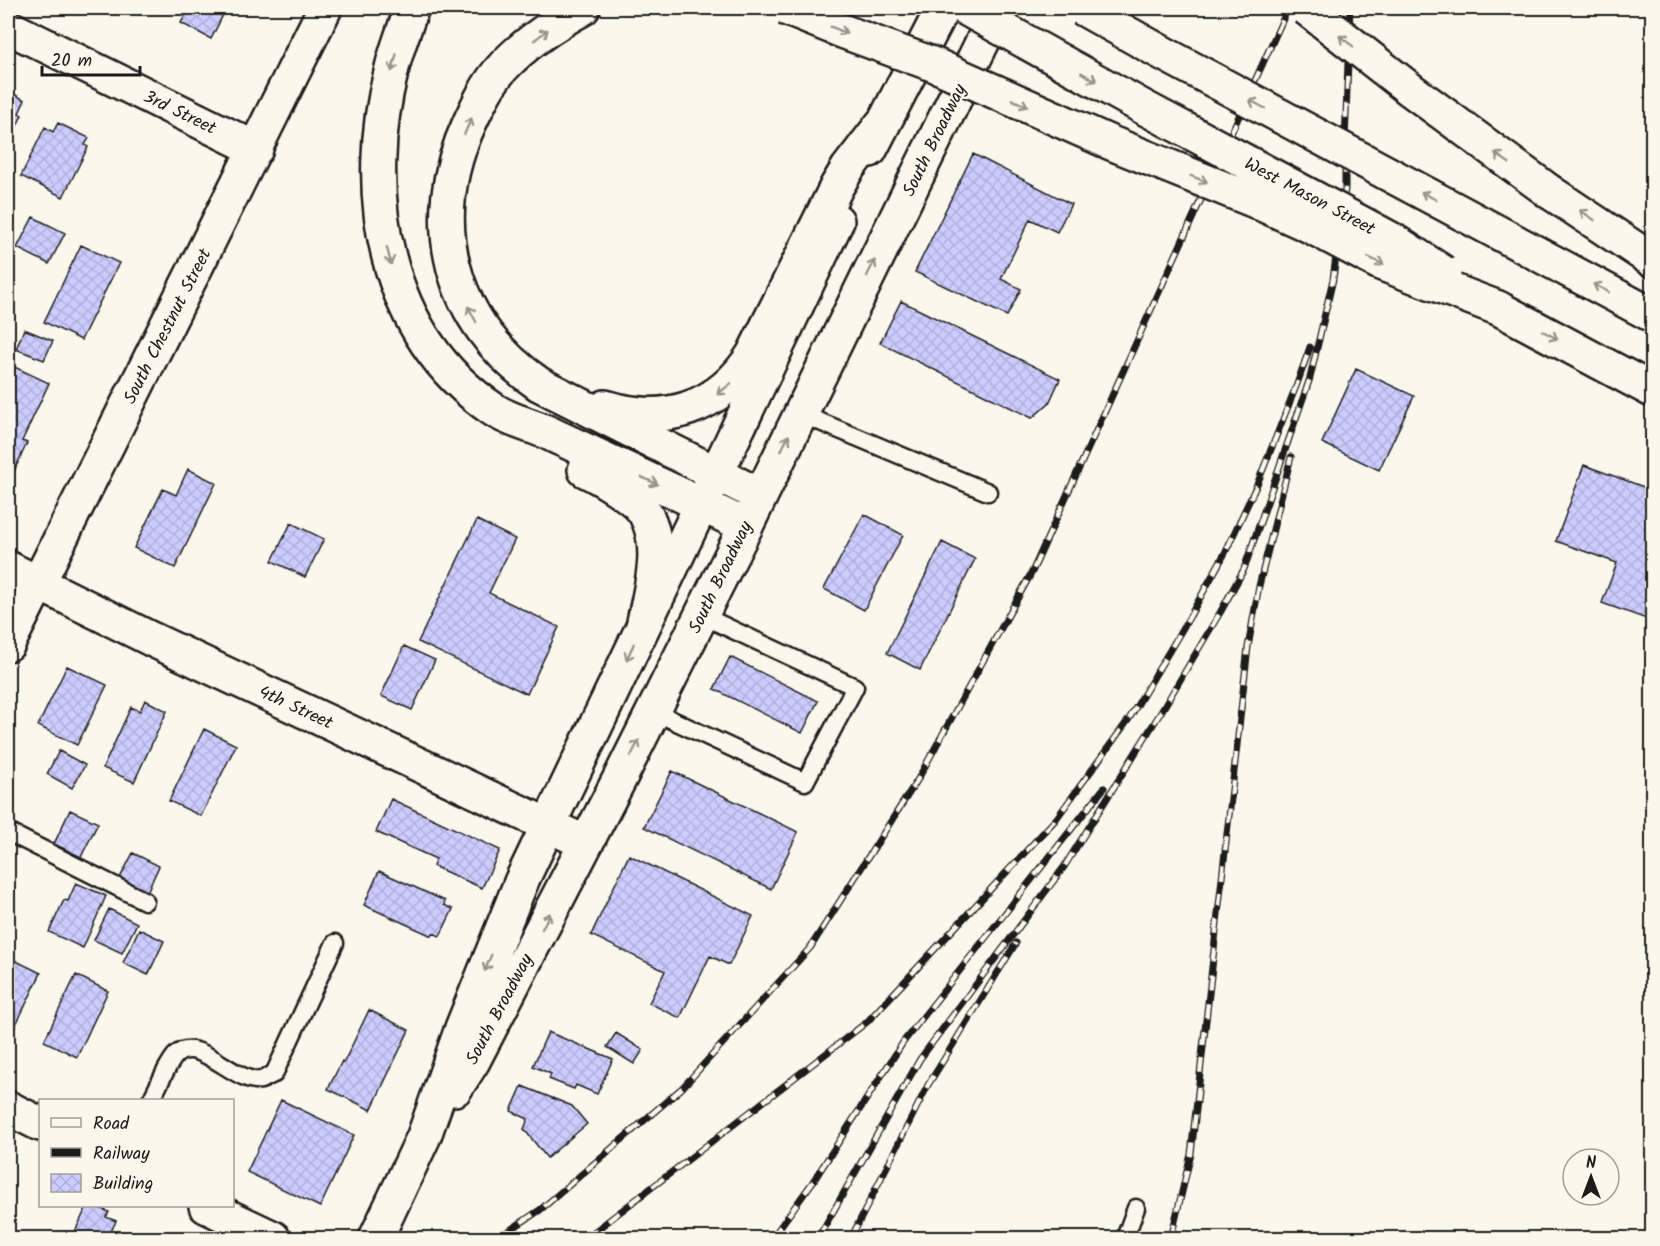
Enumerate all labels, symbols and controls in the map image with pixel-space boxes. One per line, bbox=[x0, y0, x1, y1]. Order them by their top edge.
one-way arrow bbox=[830, 25, 848, 36]
one-way arrow bbox=[532, 28, 548, 41]
one-way arrow bbox=[1339, 34, 1355, 47]
scale bar bbox=[42, 39, 140, 77]
text: 20 m bbox=[51, 47, 92, 76]
one-way arrow bbox=[388, 53, 399, 72]
one-way arrow bbox=[1080, 71, 1097, 83]
street label: South Broadway bbox=[896, 79, 975, 202]
street label: 3rd Street bbox=[138, 83, 222, 144]
one-way arrow bbox=[1011, 98, 1029, 109]
one-way arrow bbox=[1249, 98, 1266, 110]
one-way arrow bbox=[463, 118, 475, 136]
street label: West Mason Street bbox=[1238, 150, 1381, 245]
one-way arrow bbox=[1495, 152, 1511, 164]
one-way arrow bbox=[1190, 174, 1208, 185]
one-way arrow bbox=[1421, 190, 1438, 202]
one-way arrow bbox=[1579, 209, 1596, 221]
street label: South Chestnut Street bbox=[116, 243, 221, 410]
one-way arrow bbox=[383, 246, 395, 265]
one-way arrow bbox=[1367, 255, 1385, 267]
one-way arrow bbox=[865, 259, 877, 277]
one-way arrow bbox=[1593, 282, 1610, 294]
one-way arrow bbox=[466, 306, 478, 323]
one-way arrow bbox=[1541, 329, 1558, 341]
one-way arrow bbox=[716, 382, 732, 395]
one-way arrow bbox=[780, 434, 791, 452]
one-way arrow bbox=[640, 475, 658, 487]
street label: South Broadway bbox=[682, 516, 761, 639]
one-way arrow bbox=[624, 642, 636, 660]
street label: 4th Street bbox=[253, 678, 338, 739]
one-way arrow bbox=[630, 739, 641, 757]
one-way arrow bbox=[540, 912, 552, 930]
street label: South Broadway bbox=[459, 948, 542, 1070]
one-way arrow bbox=[482, 953, 493, 972]
legend bbox=[39, 1099, 234, 1207]
text: Road bbox=[93, 1110, 130, 1139]
text: Railway bbox=[93, 1140, 150, 1169]
north arrow bbox=[1561, 1147, 1621, 1207]
text: N bbox=[1586, 1151, 1596, 1176]
text: Building bbox=[93, 1170, 153, 1199]

